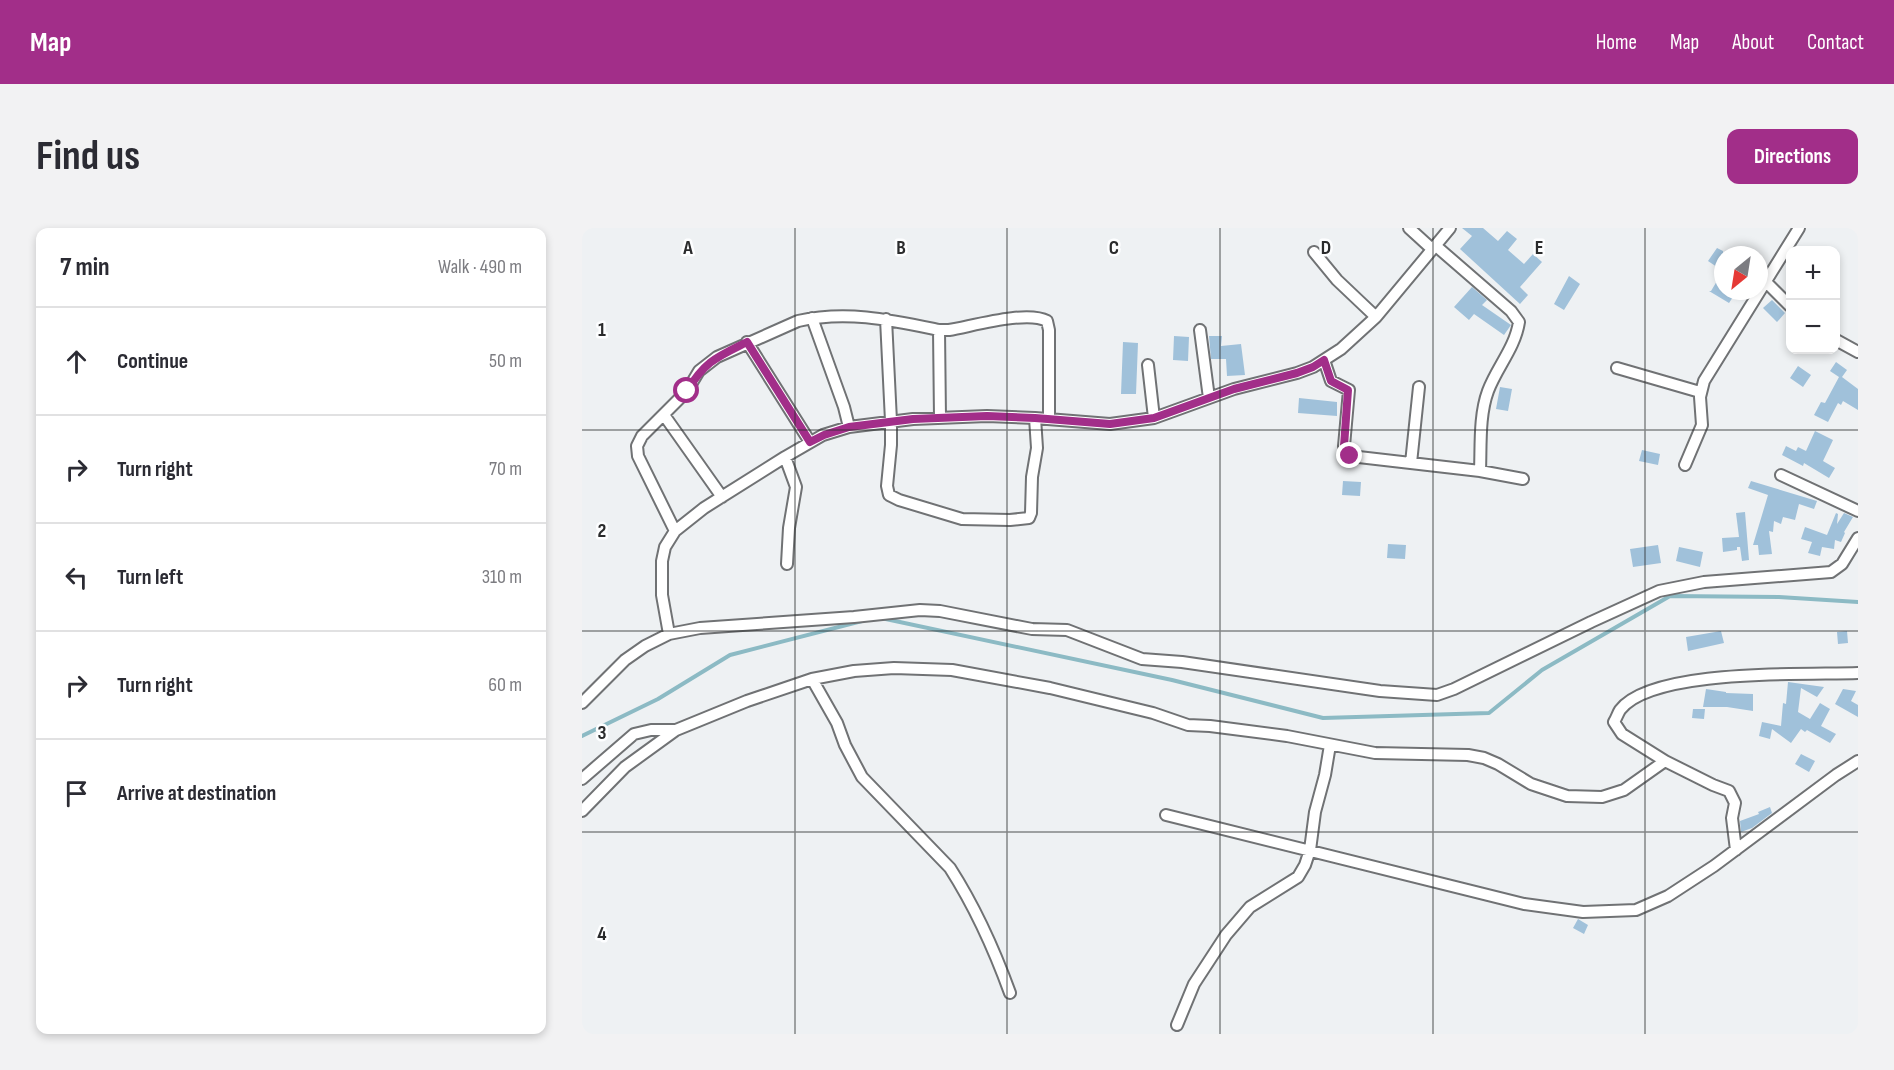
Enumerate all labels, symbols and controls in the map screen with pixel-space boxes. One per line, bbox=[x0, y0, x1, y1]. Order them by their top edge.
text: Map bbox=[30, 26, 71, 59]
text: Home bbox=[1596, 30, 1637, 55]
text: Map bbox=[1670, 30, 1699, 55]
text: About bbox=[1732, 30, 1774, 55]
text: Contact bbox=[1807, 30, 1864, 55]
button: Directions bbox=[1727, 129, 1858, 184]
text: Find us bbox=[36, 131, 140, 182]
text: A bbox=[682, 236, 693, 260]
text: B bbox=[896, 236, 906, 260]
text: C bbox=[1109, 236, 1119, 260]
text: D bbox=[1321, 236, 1331, 260]
text: E bbox=[1535, 236, 1543, 260]
north arrow bbox=[1714, 246, 1768, 300]
map controls bbox=[1786, 246, 1840, 354]
button: + bbox=[1786, 246, 1840, 300]
text: 7 min bbox=[60, 252, 109, 283]
text: Walk · 490 m bbox=[438, 255, 522, 279]
button: − bbox=[1786, 300, 1840, 354]
text: 1 bbox=[598, 318, 606, 342]
icon: ahead bbox=[60, 345, 93, 378]
text: Continue bbox=[117, 348, 188, 375]
text: 50 m bbox=[489, 349, 522, 373]
route start bbox=[673, 377, 699, 403]
route end bbox=[1336, 442, 1362, 468]
icon: right bbox=[60, 453, 93, 486]
text: Turn right bbox=[117, 456, 193, 483]
text: 70 m bbox=[489, 457, 522, 481]
text: 2 bbox=[598, 519, 606, 543]
icon: left bbox=[60, 561, 93, 594]
text: Turn left bbox=[117, 564, 183, 591]
text: 310 m bbox=[482, 565, 522, 589]
icon: right bbox=[60, 669, 93, 702]
text: Turn right bbox=[117, 672, 193, 699]
text: 60 m bbox=[488, 673, 522, 697]
text: 3 bbox=[598, 721, 607, 745]
icon: arrive bbox=[60, 777, 93, 810]
text: Arrive at destination bbox=[117, 780, 276, 807]
text: 4 bbox=[597, 922, 607, 946]

